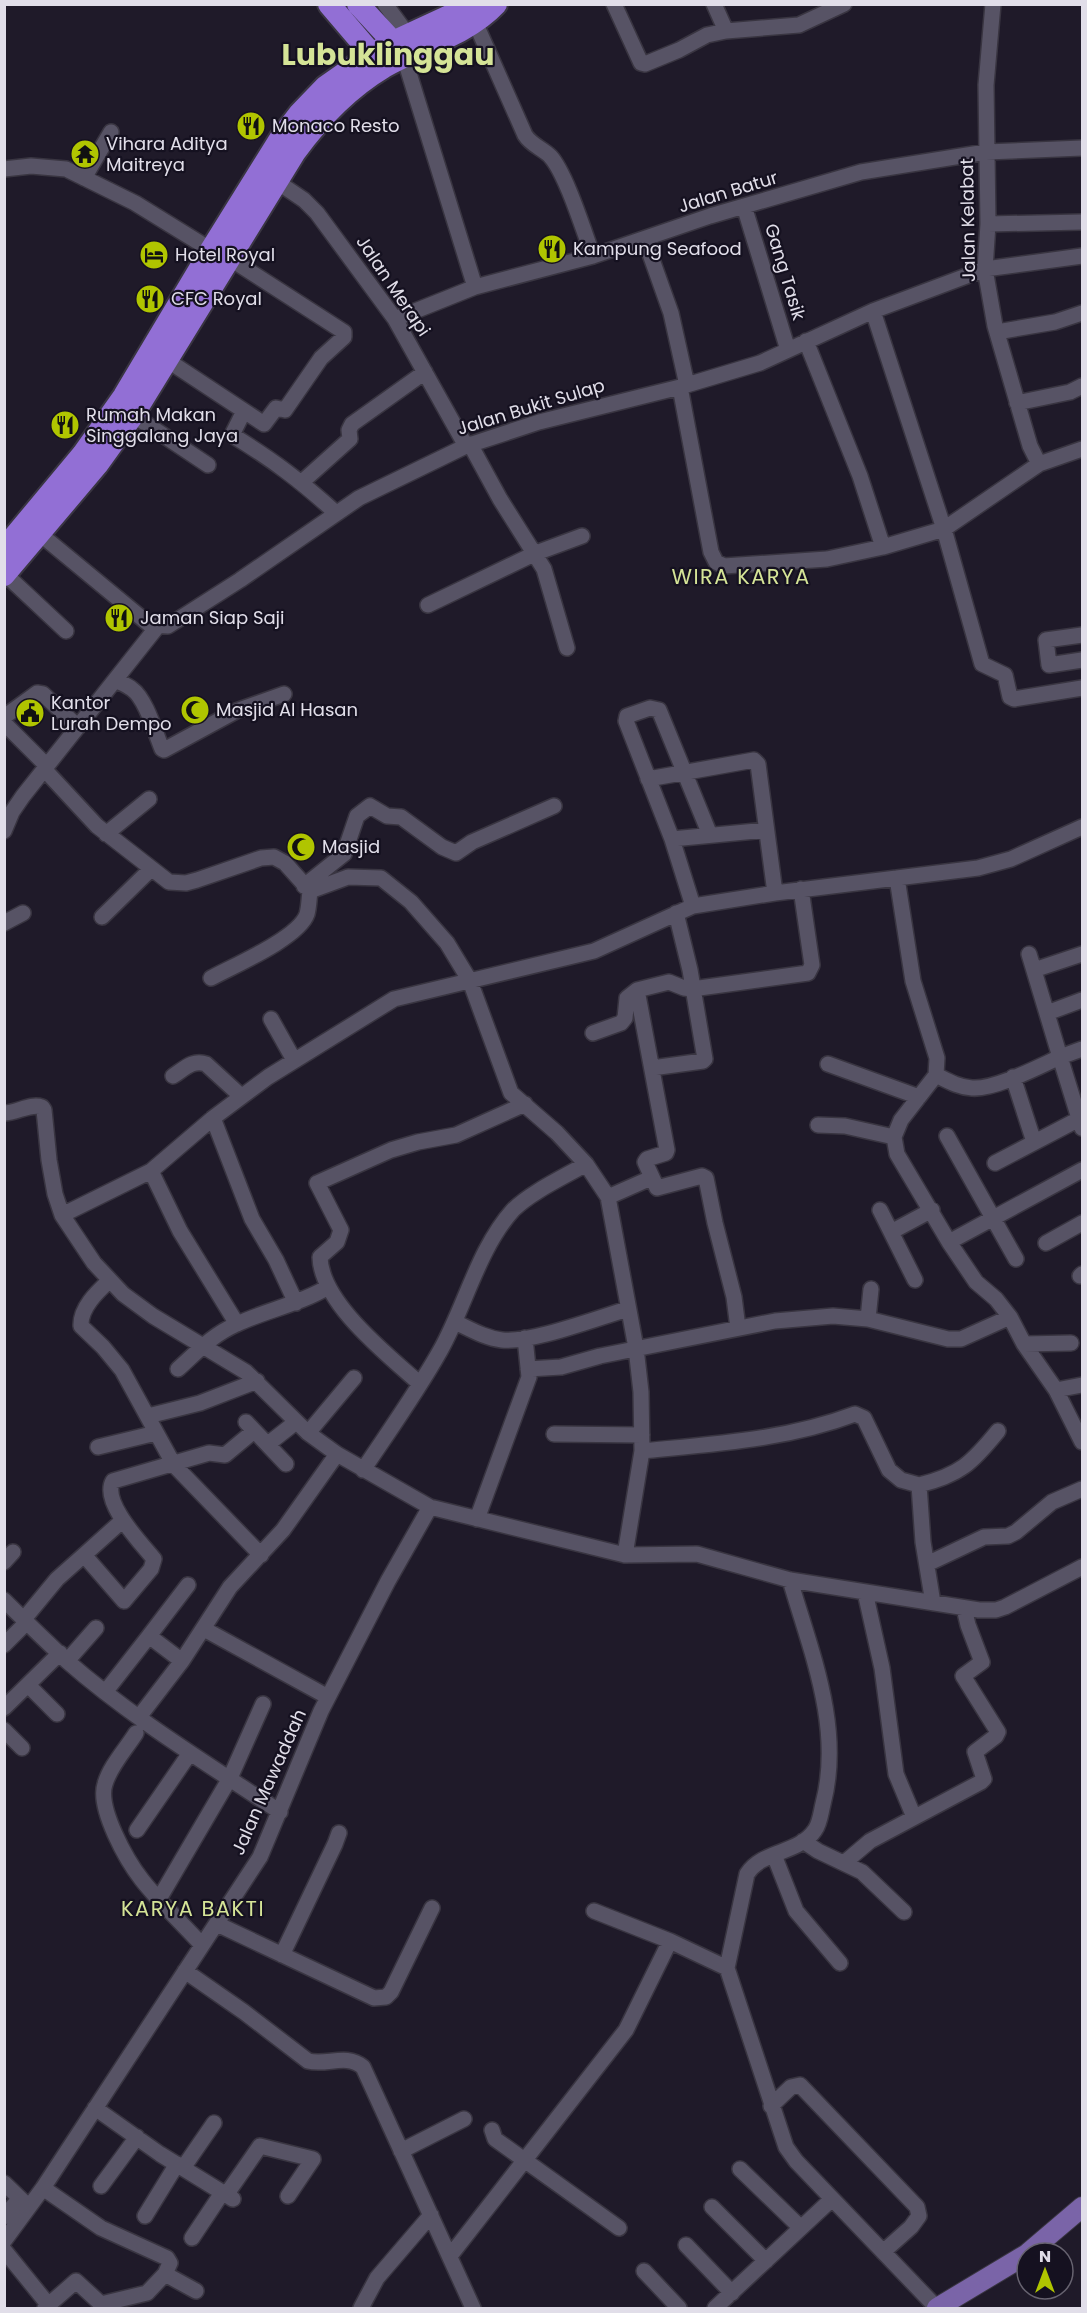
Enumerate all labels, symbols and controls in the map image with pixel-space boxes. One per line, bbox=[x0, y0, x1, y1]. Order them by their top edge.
district label: Lubuklinggau bbox=[282, 33, 494, 76]
restaurant icon: Monaco Resto bbox=[235, 110, 267, 142]
place label: Monaco Resto bbox=[272, 113, 400, 138]
place label: Vihara Aditya Maitreya bbox=[106, 131, 228, 177]
temple icon: Vihara Aditya Maitreya bbox=[69, 138, 101, 170]
street label: Jalan Kelabat bbox=[954, 158, 981, 282]
street label: Jalan Batur bbox=[675, 164, 781, 218]
street label: Gang Tasik bbox=[759, 221, 812, 324]
street label: Jalan Merapi bbox=[350, 230, 436, 341]
restaurant icon: Kampung Seafood bbox=[536, 233, 568, 265]
place label: Kampung Seafood bbox=[573, 236, 742, 261]
hotel icon: Hotel Royal bbox=[138, 239, 170, 271]
place label: Hotel Royal bbox=[175, 242, 275, 267]
restaurant icon: CFC Royal bbox=[134, 283, 166, 315]
place label: CFC Royal bbox=[171, 286, 262, 311]
street label: Jalan Bukit Sulap bbox=[454, 372, 608, 441]
place label: Rumah Makan Singgalang Jaya bbox=[86, 402, 238, 448]
restaurant icon: Rumah Makan Singgalang Jaya bbox=[49, 409, 81, 441]
district label: WIRA KARYA bbox=[671, 562, 811, 591]
restaurant icon: Jaman Siap Saji bbox=[103, 602, 135, 634]
place label: Jaman Siap Saji bbox=[140, 605, 285, 630]
place label: Kantor Lurah Dempo bbox=[51, 690, 172, 736]
mosque icon: Masjid Al Hasan bbox=[179, 694, 211, 726]
public building icon: Kantor Lurah Dempo bbox=[14, 697, 46, 729]
place label: Masjid Al Hasan bbox=[216, 697, 358, 722]
mosque icon: Masjid bbox=[285, 831, 317, 863]
place label: Masjid bbox=[322, 834, 380, 859]
street label: Jalan Mawaddah bbox=[225, 1705, 312, 1859]
district label: KARYA BAKTI bbox=[121, 1894, 265, 1923]
north arrow bbox=[1015, 2241, 1075, 2301]
text: N bbox=[1039, 2245, 1051, 2268]

